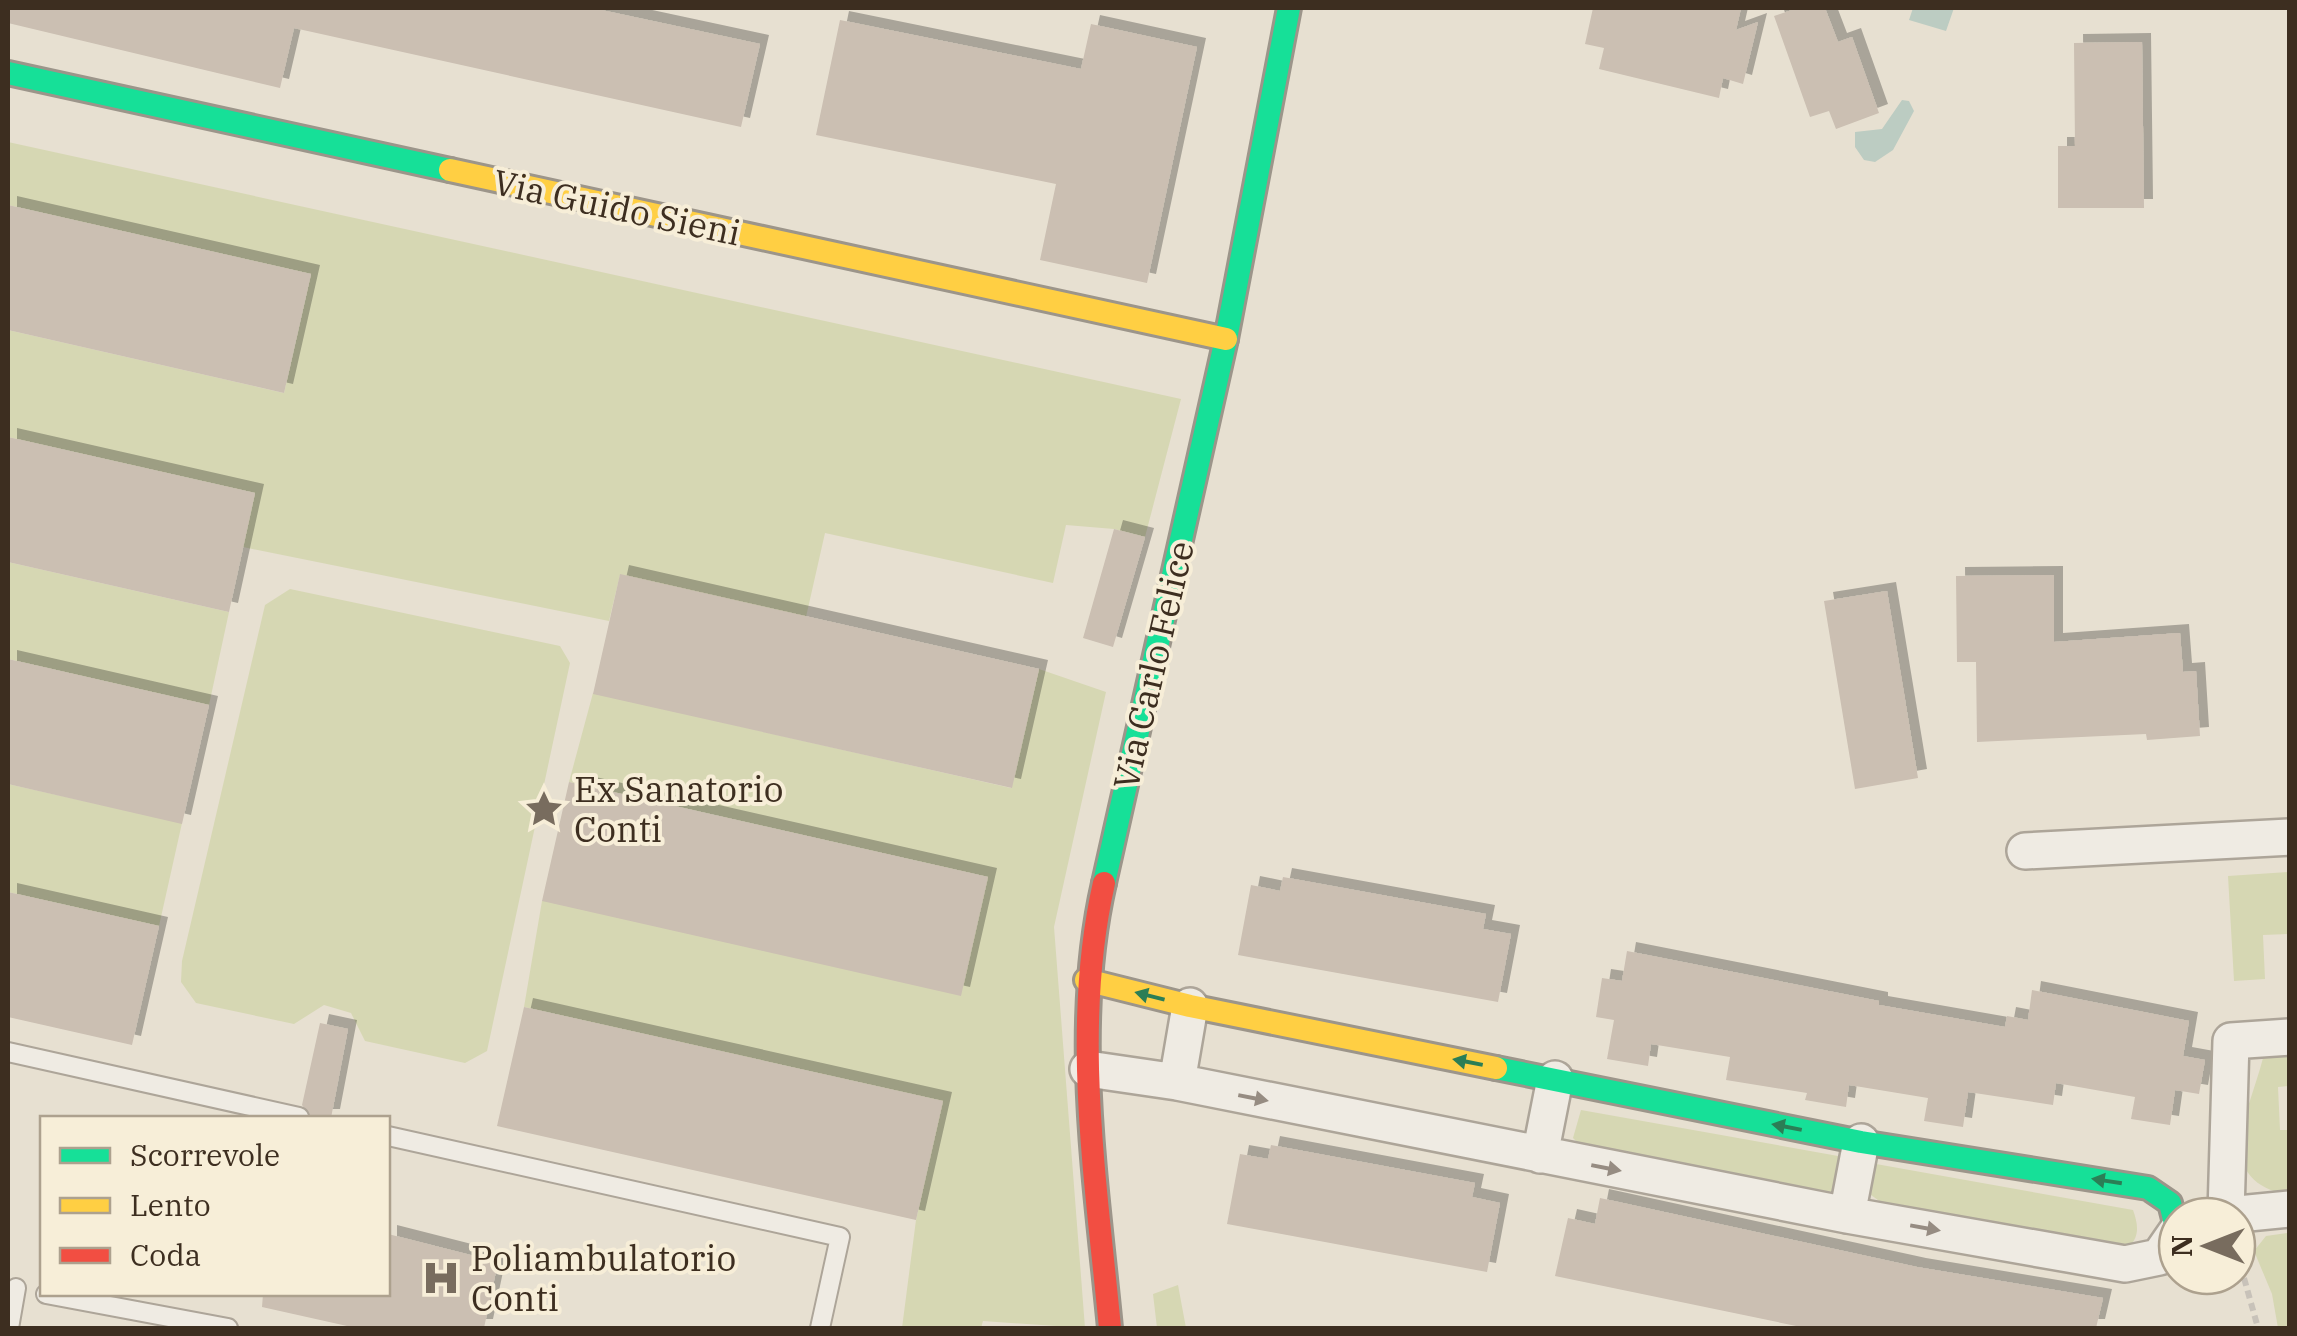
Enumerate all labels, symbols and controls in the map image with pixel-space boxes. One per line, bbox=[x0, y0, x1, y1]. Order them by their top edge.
street label: Via Guido Sieni bbox=[489, 158, 745, 256]
street label: Via Carlo Felice bbox=[1102, 536, 1204, 794]
place label: Ex Sanatorio Conti bbox=[574, 766, 783, 852]
place icon: Ex Sanatorio Conti bbox=[523, 788, 565, 830]
one-way arrow bbox=[1134, 988, 1165, 1003]
one-way arrow bbox=[1452, 1053, 1483, 1069]
one-way arrow bbox=[1238, 1090, 1269, 1106]
legend bbox=[40, 1116, 390, 1296]
one-way arrow bbox=[1771, 1118, 1802, 1134]
text: Scorrevole bbox=[130, 1135, 280, 1174]
one-way arrow bbox=[1591, 1160, 1622, 1176]
one-way arrow bbox=[2091, 1173, 2122, 1189]
text: Lento bbox=[130, 1185, 211, 1224]
north arrow bbox=[2157, 1196, 2257, 1296]
one-way arrow bbox=[1910, 1221, 1941, 1237]
text: Coda bbox=[130, 1235, 201, 1274]
place label: Poliambulatorio Conti bbox=[471, 1235, 736, 1321]
text: N bbox=[2163, 1235, 2200, 1257]
hospital icon: Poliambulatorio Conti bbox=[420, 1257, 462, 1299]

